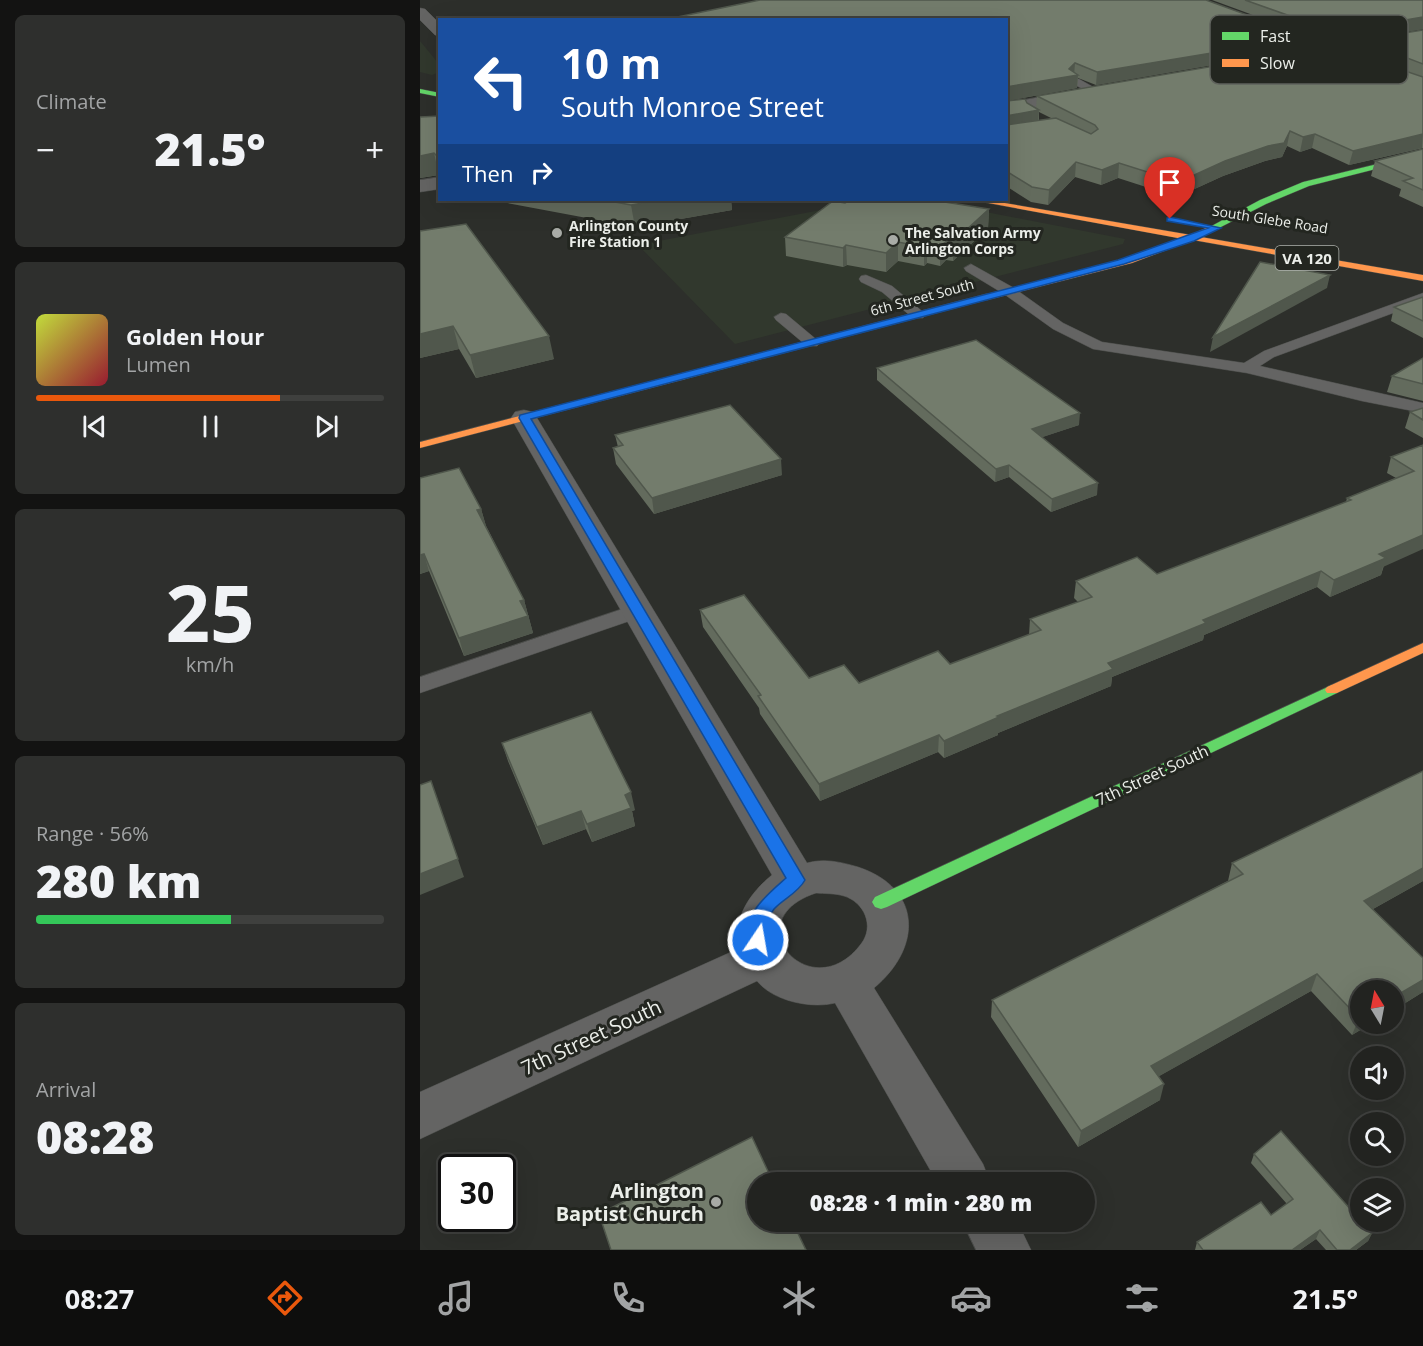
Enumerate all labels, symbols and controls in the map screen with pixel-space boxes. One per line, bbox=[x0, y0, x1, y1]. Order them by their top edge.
legend bbox=[1210, 15, 1408, 84]
text: Fast bbox=[1260, 25, 1291, 47]
text: 10 m bbox=[561, 34, 661, 91]
icon: left bbox=[462, 42, 540, 120]
text: Slow bbox=[1260, 52, 1295, 74]
text: Climate bbox=[36, 88, 107, 115]
text: South Monroe Street bbox=[561, 88, 824, 125]
text: 21.5° bbox=[154, 118, 266, 179]
text: − bbox=[36, 127, 55, 172]
text: + bbox=[365, 127, 384, 172]
icon: right bbox=[525, 156, 558, 189]
pin bbox=[1144, 157, 1195, 219]
text: Then bbox=[462, 158, 513, 188]
icon: arrive bbox=[1153, 166, 1186, 199]
street label: South Glebe Road bbox=[1211, 200, 1329, 238]
place label: Arlington County Fire Station 1 bbox=[569, 216, 688, 251]
place label: The Salvation Army Arlington Corps bbox=[905, 223, 1041, 258]
marker: Arlington County Fire Station 1 bbox=[550, 226, 564, 240]
marker: The Salvation Army Arlington Corps bbox=[886, 233, 900, 247]
road number: VA 120 bbox=[1276, 246, 1338, 270]
street label: 6th Street South bbox=[868, 274, 976, 320]
text: Golden Hour bbox=[126, 321, 264, 351]
text: Lumen bbox=[126, 351, 191, 378]
icon: previous bbox=[78, 410, 111, 443]
icon: pause bbox=[194, 410, 227, 443]
icon: next bbox=[310, 410, 343, 443]
text: 25 bbox=[165, 559, 255, 665]
text: km/h bbox=[186, 651, 234, 678]
street label: 7th Street South bbox=[1092, 739, 1212, 811]
text: Range · 56% bbox=[36, 820, 149, 847]
text: 280 km bbox=[36, 850, 201, 911]
position arrow bbox=[726, 908, 790, 972]
north arrow bbox=[1350, 980, 1404, 1034]
map controls bbox=[1350, 980, 1404, 1232]
street label: 7th Street South bbox=[517, 993, 665, 1081]
button: sound bbox=[1350, 1046, 1404, 1100]
text: Arrival bbox=[36, 1076, 96, 1103]
text: 08:28 bbox=[36, 1106, 154, 1167]
button: search bbox=[1350, 1112, 1404, 1166]
speed limit sign: 30 bbox=[438, 1154, 516, 1232]
place label: Arlington Baptist Church bbox=[556, 1177, 704, 1227]
button: layers bbox=[1350, 1178, 1404, 1232]
text: 08:28 · 1 min · 280 m bbox=[810, 1187, 1032, 1217]
marker: Arlington Baptist Church bbox=[709, 1195, 723, 1209]
icon: directions bbox=[264, 1277, 306, 1319]
icon: music bbox=[435, 1277, 477, 1319]
icon: phone bbox=[607, 1277, 649, 1319]
icon: climate bbox=[778, 1277, 820, 1319]
icon: car bbox=[950, 1277, 992, 1319]
icon: filters bbox=[1121, 1277, 1163, 1319]
text: 08:27 bbox=[65, 1280, 134, 1317]
text: 21.5° bbox=[1293, 1280, 1358, 1317]

